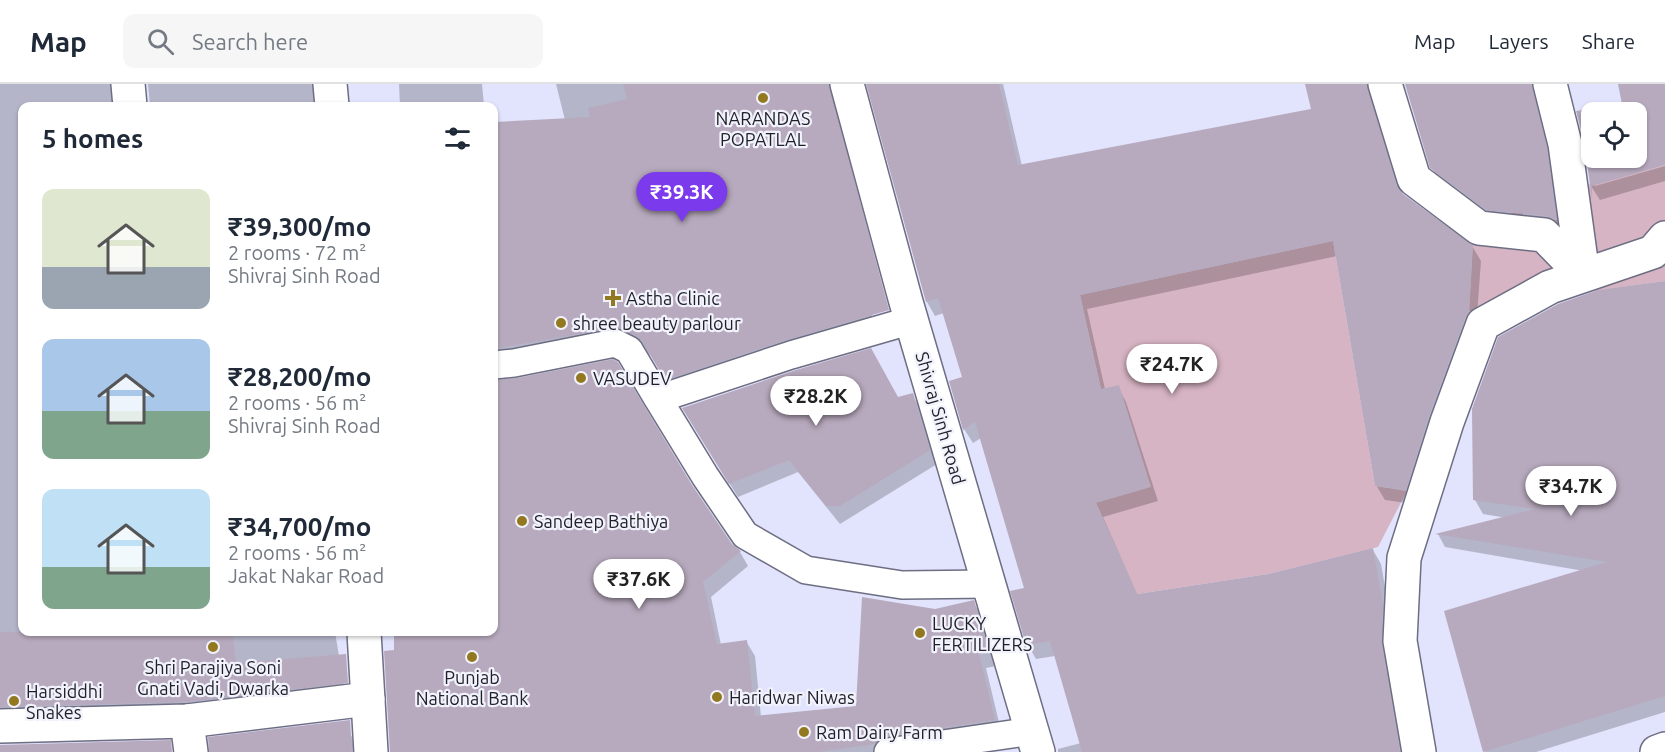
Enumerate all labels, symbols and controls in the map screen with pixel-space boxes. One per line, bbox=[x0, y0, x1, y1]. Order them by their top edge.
search box bbox=[123, 14, 543, 68]
icon: search bbox=[144, 25, 177, 58]
text: Map bbox=[30, 26, 87, 57]
text: Search here bbox=[192, 29, 308, 54]
text: Map bbox=[1414, 29, 1455, 53]
text: Layers bbox=[1488, 29, 1549, 53]
text: Share bbox=[1582, 29, 1635, 53]
marker: NARANDAS POPATLAL bbox=[756, 91, 770, 105]
map controls bbox=[1581, 102, 1647, 168]
button: locate bbox=[1581, 102, 1647, 168]
place label: NARANDAS POPATLAL bbox=[716, 108, 810, 149]
icon: filters bbox=[441, 122, 474, 155]
text: 5 homes bbox=[42, 124, 143, 153]
pin: ₹39.3K bbox=[633, 172, 731, 223]
text: ₹39.3K bbox=[650, 180, 714, 203]
text: ₹39,300/mo bbox=[228, 212, 371, 241]
icon: home bbox=[90, 213, 162, 285]
text: 2 rooms · 72 m² bbox=[228, 241, 366, 264]
text: Shivraj Sinh Road bbox=[228, 264, 381, 287]
place label: Astha Clinic bbox=[626, 288, 720, 308]
marker: Astha Clinic bbox=[604, 289, 622, 307]
place label: shree beauty parlour bbox=[573, 313, 741, 333]
marker: shree beauty parlour bbox=[554, 316, 568, 330]
pin: ₹24.7K bbox=[1123, 344, 1221, 395]
street label: Shivraj Sinh Road bbox=[912, 349, 970, 487]
text: ₹24.7K bbox=[1140, 352, 1204, 375]
text: ₹28,200/mo bbox=[228, 362, 371, 391]
icon: home bbox=[90, 363, 162, 435]
place label: VASUDEV bbox=[593, 368, 672, 388]
marker: VASUDEV bbox=[574, 371, 588, 385]
pin: ₹28.2K bbox=[767, 376, 865, 427]
text: ₹28.2K bbox=[784, 384, 848, 407]
text: 2 rooms · 56 m² bbox=[228, 391, 366, 414]
text: Shivraj Sinh Road bbox=[228, 414, 381, 437]
pin: ₹34.7K bbox=[1522, 466, 1620, 517]
text: ₹34.7K bbox=[1539, 474, 1603, 497]
place label: Sandeep Bathiya bbox=[534, 511, 668, 531]
text: ₹34,700/mo bbox=[228, 512, 371, 541]
icon: home bbox=[90, 513, 162, 585]
marker: Sandeep Bathiya bbox=[515, 514, 529, 528]
text: 2 rooms · 56 m² bbox=[228, 541, 366, 564]
pin: ₹37.6K bbox=[590, 559, 688, 610]
text: Jakat Nakar Road bbox=[228, 564, 384, 587]
text: ₹37.6K bbox=[607, 567, 671, 590]
place label: LUCKY FERTILIZERS bbox=[932, 613, 1032, 654]
marker: LUCKY FERTILIZERS bbox=[913, 626, 927, 640]
marker: Shri Parajiya Soni Gnati Vadi, Dwarka bbox=[206, 640, 220, 654]
marker: Punjab National Bank bbox=[465, 650, 479, 664]
place label: Shri Parajiya Soni Gnati Vadi, Dwarka bbox=[137, 657, 289, 698]
place label: Punjab National Bank bbox=[416, 667, 528, 708]
place label: Harsiddhi Snakes bbox=[26, 681, 103, 722]
place label: Haridwar Niwas bbox=[729, 687, 855, 707]
marker: Haridwar Niwas bbox=[710, 690, 724, 704]
marker: Harsiddhi Snakes bbox=[7, 694, 21, 708]
place label: Ram Dairy Farm bbox=[816, 722, 943, 742]
marker: Ram Dairy Farm bbox=[797, 725, 811, 739]

